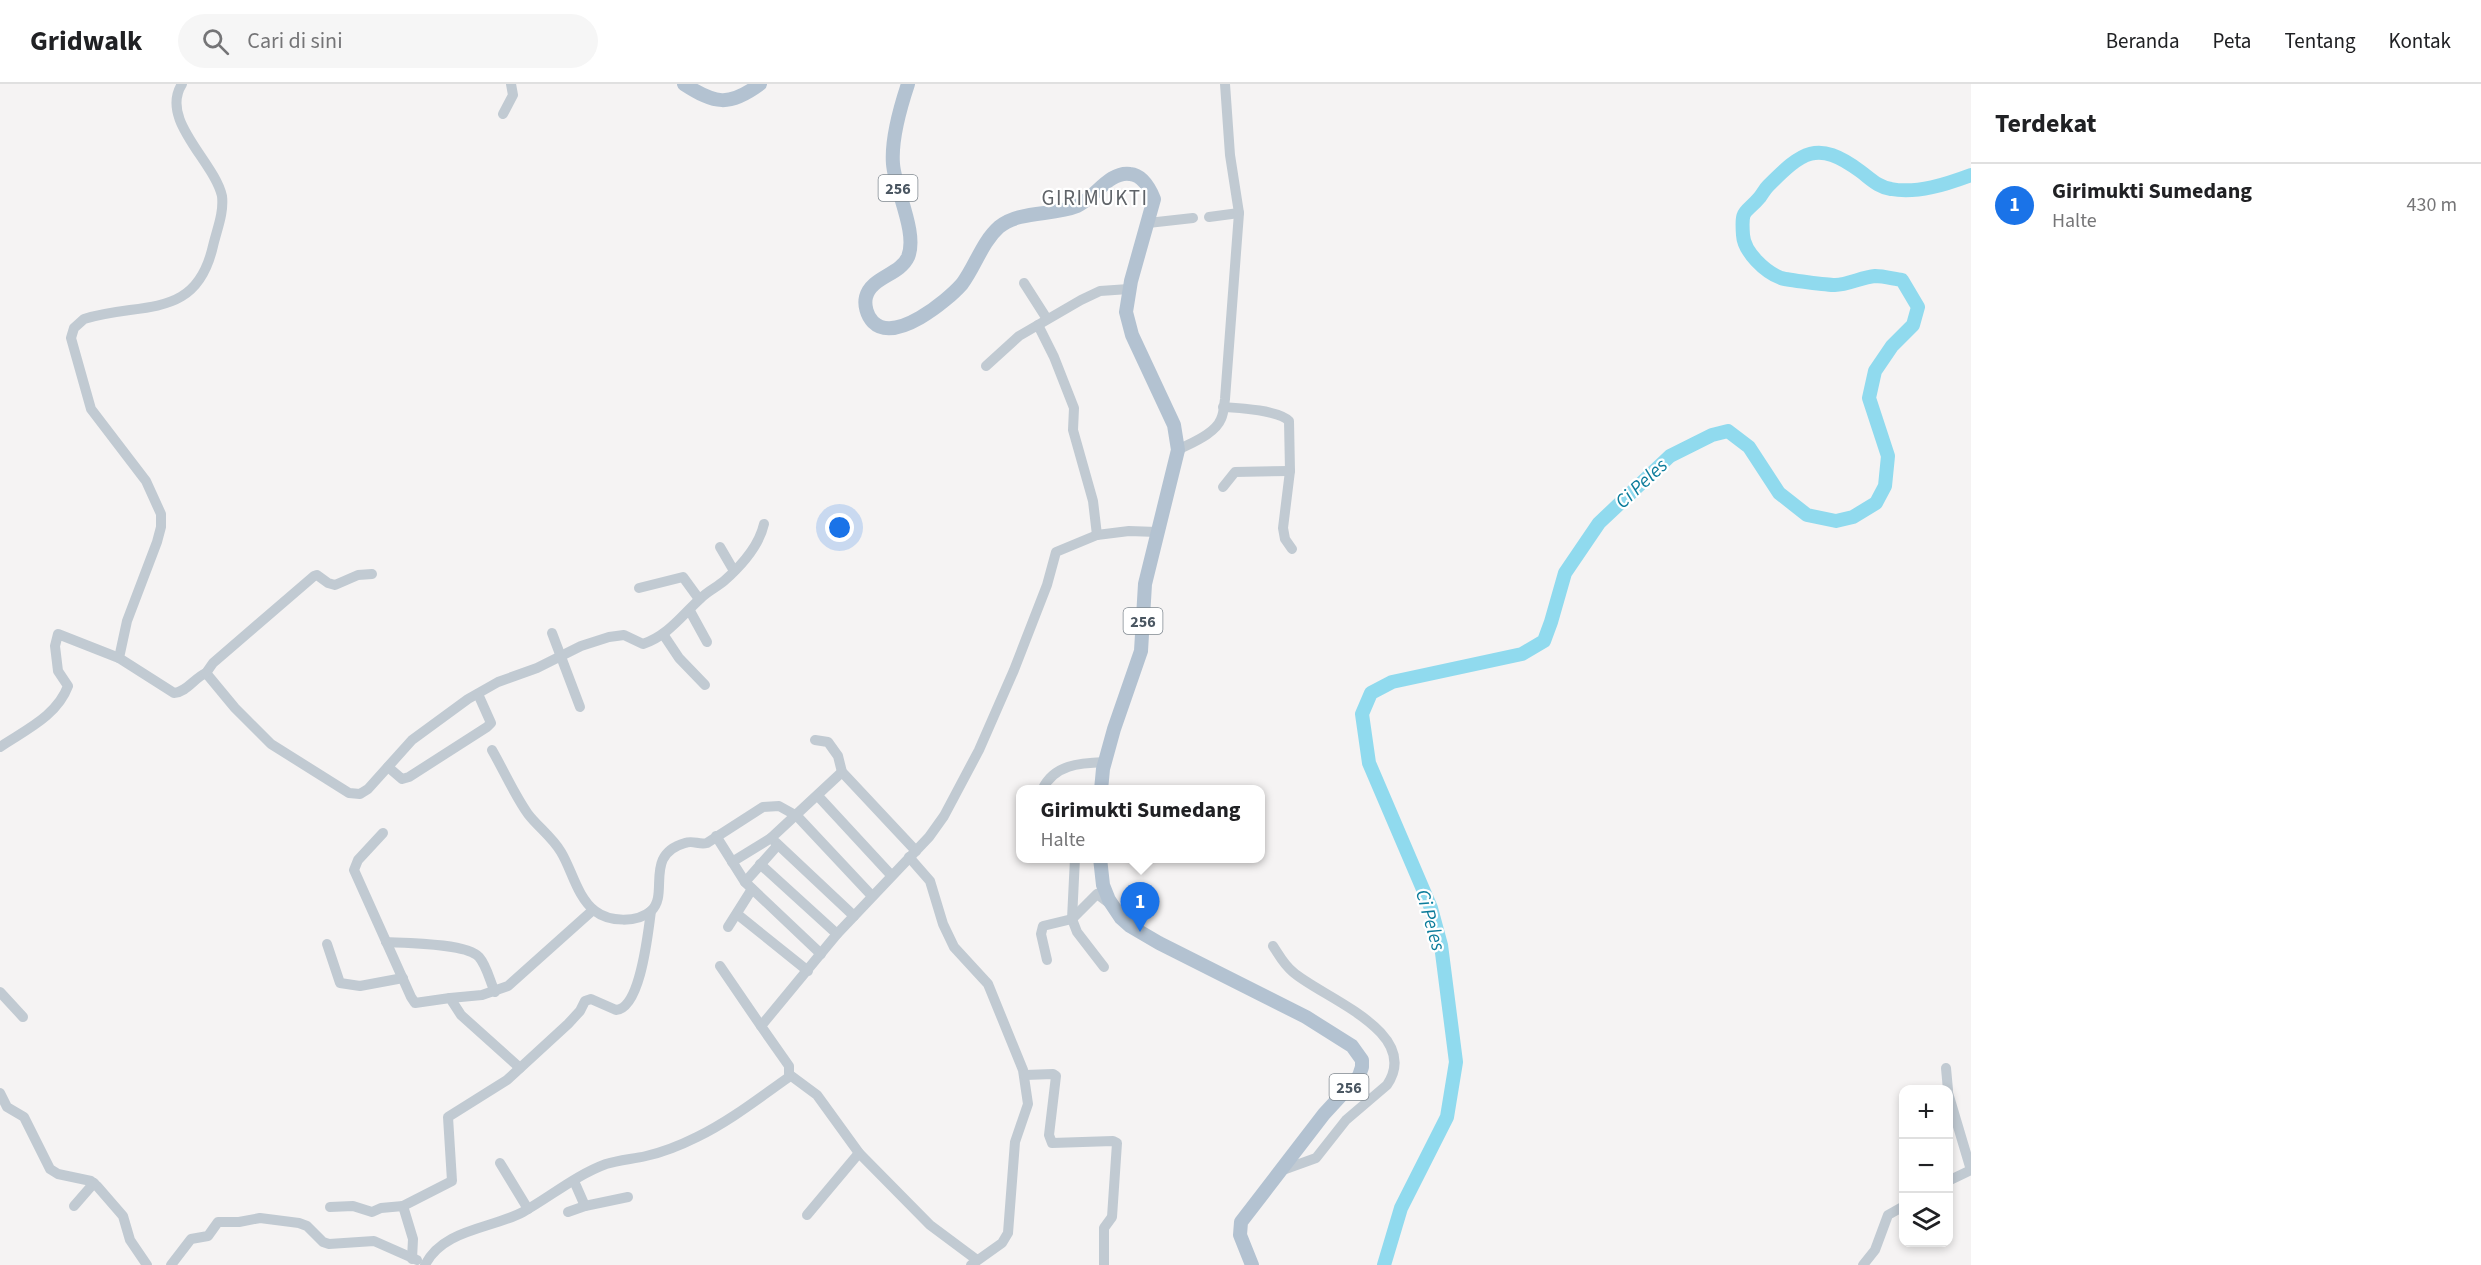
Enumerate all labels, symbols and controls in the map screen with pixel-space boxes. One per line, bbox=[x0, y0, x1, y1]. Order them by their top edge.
search box bbox=[178, 14, 598, 68]
text: Gridwalk bbox=[30, 21, 142, 61]
icon: search bbox=[199, 25, 232, 58]
text: Cari di sini bbox=[247, 25, 343, 57]
text: Beranda bbox=[2106, 26, 2180, 56]
text: Peta bbox=[2213, 26, 2251, 56]
text: Tentang bbox=[2284, 26, 2355, 56]
text: Kontak bbox=[2388, 26, 2451, 56]
text: Terdekat bbox=[1995, 105, 2097, 142]
road number: 256 bbox=[878, 175, 918, 201]
text: Girimukti Sumedang bbox=[2052, 175, 2252, 207]
district label: GIRIMUKTI bbox=[1042, 183, 1148, 213]
text: 1 bbox=[2009, 191, 2020, 219]
text: 430 m bbox=[2407, 191, 2457, 219]
text: Halte bbox=[2052, 207, 2097, 235]
water label: Ci Peles bbox=[1609, 452, 1674, 515]
your location bbox=[825, 513, 854, 542]
road number: 256 bbox=[1124, 608, 1162, 634]
popup bbox=[1016, 785, 1265, 863]
text: Girimukti Sumedang bbox=[1041, 794, 1241, 826]
text: Halte bbox=[1041, 826, 1085, 854]
pin: 1 bbox=[1120, 882, 1160, 932]
water label: Ci Peles bbox=[1408, 886, 1452, 954]
road number: 256 bbox=[1330, 1074, 1368, 1100]
map controls bbox=[1899, 1085, 1953, 1247]
button: + bbox=[1899, 1085, 1953, 1139]
button: − bbox=[1899, 1139, 1953, 1193]
button: layers bbox=[1899, 1193, 1953, 1247]

